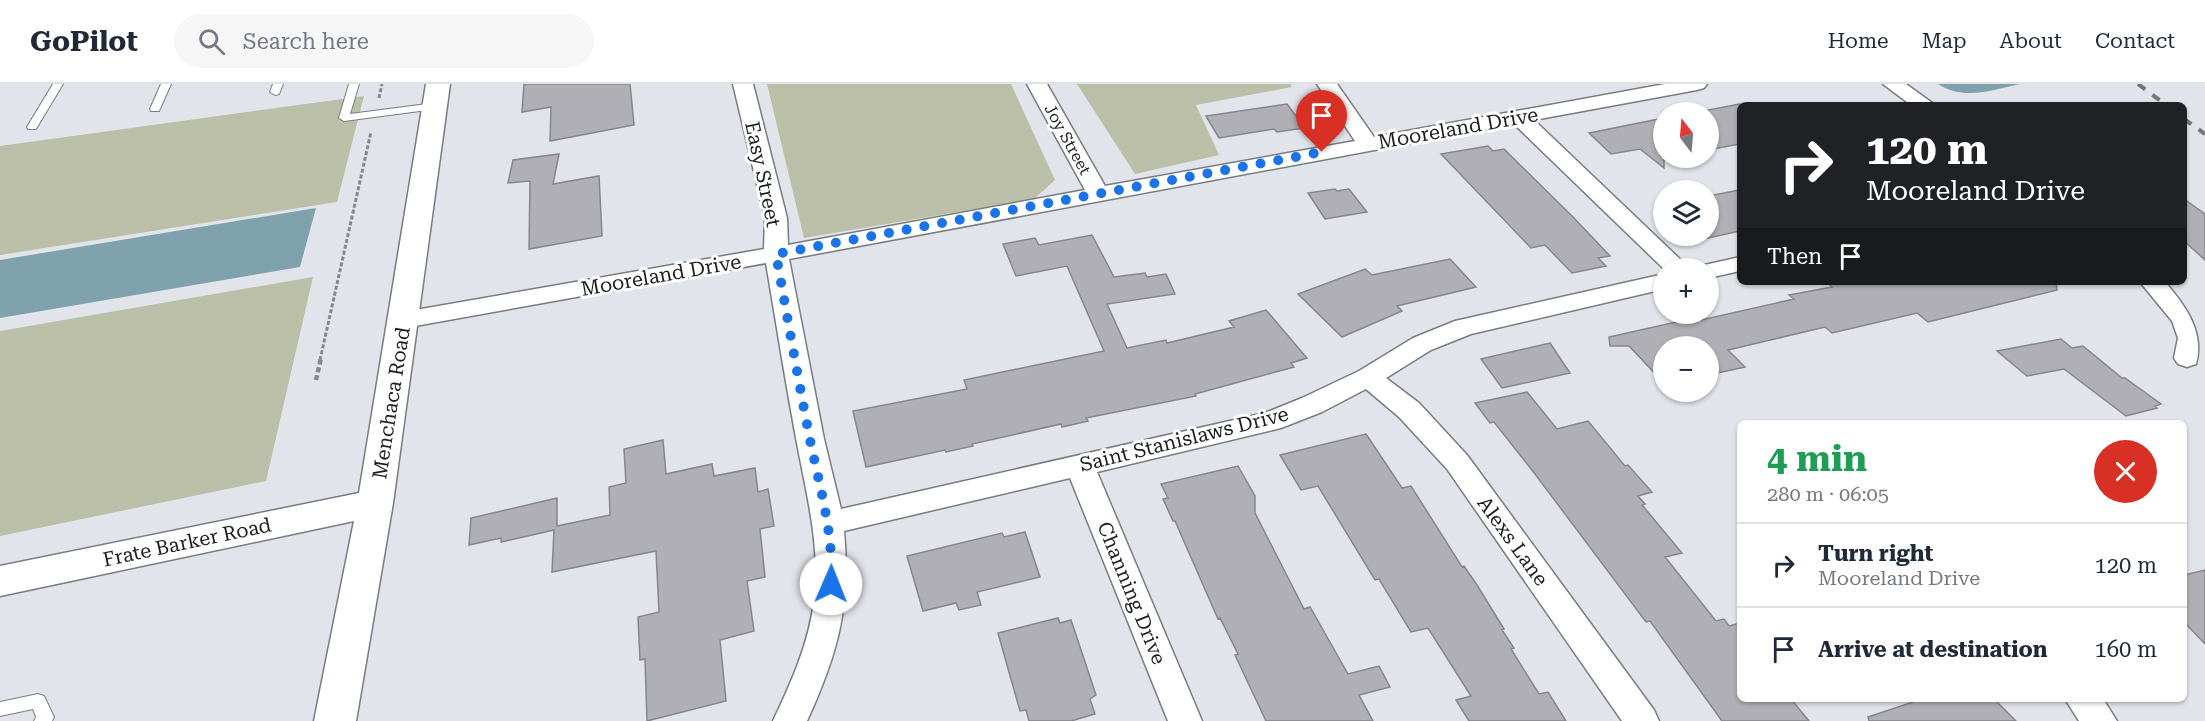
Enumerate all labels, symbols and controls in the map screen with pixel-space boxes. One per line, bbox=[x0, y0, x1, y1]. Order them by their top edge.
search box bbox=[174, 14, 594, 68]
text: GoPilot bbox=[30, 25, 138, 58]
icon: search bbox=[195, 25, 228, 58]
text: Search here bbox=[243, 29, 369, 54]
text: Home bbox=[1828, 29, 1889, 53]
text: Map bbox=[1922, 29, 1967, 53]
text: About bbox=[2000, 29, 2062, 53]
text: Contact bbox=[2095, 29, 2175, 53]
pin bbox=[1296, 90, 1347, 152]
icon: arrive bbox=[1305, 99, 1338, 132]
street label: Joy Street bbox=[1040, 101, 1095, 178]
street label: Mooreland Drive bbox=[1376, 102, 1540, 154]
north arrow bbox=[1653, 102, 1719, 168]
map controls bbox=[1653, 102, 1719, 402]
street label: Easy Street bbox=[740, 119, 786, 229]
text: 120 m bbox=[1866, 125, 1988, 174]
icon: right bbox=[1767, 126, 1845, 204]
text: Mooreland Drive bbox=[1866, 175, 2085, 207]
button: layers bbox=[1653, 180, 1719, 246]
icon: arrive bbox=[1834, 240, 1867, 273]
text: Then bbox=[1767, 244, 1822, 269]
street label: Mooreland Drive bbox=[579, 249, 743, 301]
button: + bbox=[1653, 258, 1719, 324]
street label: Menchaca Road bbox=[367, 325, 415, 481]
button: − bbox=[1653, 336, 1719, 402]
street label: Saint Stanislaws Drive bbox=[1077, 401, 1291, 477]
text: 4 min bbox=[1767, 438, 1867, 480]
button: close bbox=[2094, 440, 2157, 503]
text: 280 m · 06:05 bbox=[1767, 482, 1889, 506]
street label: Alexs Lane bbox=[1473, 492, 1553, 590]
street label: Frate Barker Road bbox=[101, 512, 274, 572]
street label: Channing Drive bbox=[1092, 518, 1172, 668]
text: Turn right bbox=[1818, 541, 1933, 566]
icon: right bbox=[1767, 549, 1800, 582]
position arrow bbox=[799, 552, 863, 616]
text: 120 m bbox=[2094, 553, 2157, 578]
text: Mooreland Drive bbox=[1818, 566, 1980, 590]
icon: arrive bbox=[1767, 633, 1800, 666]
text: Arrive at destination bbox=[1818, 637, 2047, 662]
text: 160 m bbox=[2094, 637, 2157, 662]

